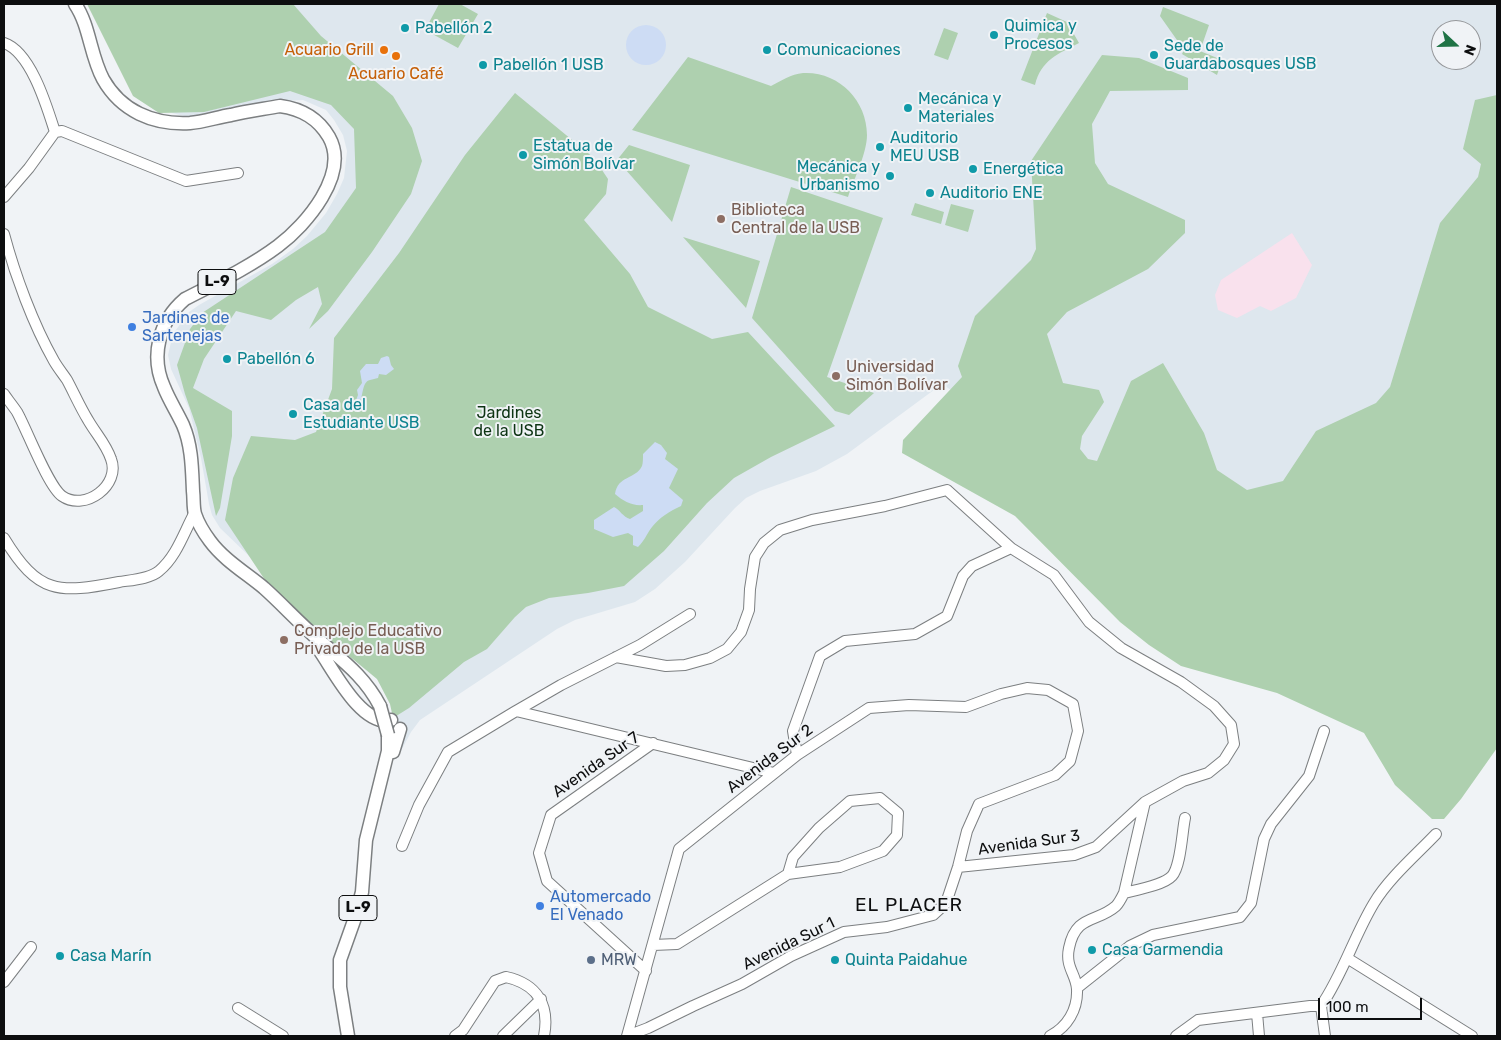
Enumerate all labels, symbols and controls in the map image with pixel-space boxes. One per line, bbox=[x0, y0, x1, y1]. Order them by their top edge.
place label: Quimica y Procesos bbox=[1004, 16, 1077, 54]
place label: Pabellón 2 bbox=[415, 18, 492, 38]
north arrow bbox=[1431, 20, 1481, 70]
marker: Pabellón 2 bbox=[399, 22, 411, 34]
marker: Quimica y Procesos bbox=[988, 29, 1000, 41]
place label: Sede de Guardabosques USB bbox=[1164, 36, 1317, 74]
place label: Acuario Grill bbox=[284, 40, 374, 60]
place label: Comunicaciones bbox=[777, 40, 901, 60]
text: N bbox=[1460, 42, 1479, 58]
marker: Acuario Grill bbox=[378, 44, 390, 56]
marker: Comunicaciones bbox=[761, 44, 773, 56]
marker: Sede de Guardabosques USB bbox=[1148, 49, 1160, 61]
marker: Acuario Café bbox=[390, 50, 402, 62]
place label: Pabellón 1 USB bbox=[493, 55, 604, 75]
marker: Pabellón 1 USB bbox=[477, 59, 489, 71]
place label: Acuario Café bbox=[348, 64, 444, 84]
place label: Mecánica y Materiales bbox=[918, 89, 1001, 127]
marker: Mecánica y Materiales bbox=[902, 102, 914, 114]
place label: Auditorio MEU USB bbox=[890, 128, 959, 166]
place label: Estatua de Simón Bolívar bbox=[533, 136, 635, 174]
marker: Auditorio MEU USB bbox=[874, 141, 886, 153]
marker: Estatua de Simón Bolívar bbox=[517, 149, 529, 161]
place label: Mecánica y Urbanismo bbox=[797, 157, 880, 195]
place label: Energética bbox=[983, 159, 1064, 179]
marker: Energética bbox=[967, 163, 979, 175]
marker: Mecánica y Urbanismo bbox=[884, 170, 896, 182]
place label: Auditorio ENE bbox=[940, 183, 1043, 203]
marker: Auditorio ENE bbox=[924, 187, 936, 199]
place label: Biblioteca Central de la USB bbox=[731, 200, 860, 238]
marker: Biblioteca Central de la USB bbox=[715, 213, 727, 225]
road number: L-9 bbox=[198, 270, 236, 294]
place label: Jardines de Sartenejas bbox=[142, 308, 229, 346]
marker: Jardines de Sartenejas bbox=[126, 321, 138, 333]
place label: Pabellón 6 bbox=[237, 349, 315, 369]
marker: Pabellón 6 bbox=[221, 353, 233, 365]
place label: Universidad Simón Bolívar bbox=[846, 357, 948, 395]
marker: Universidad Simón Bolívar bbox=[830, 370, 842, 382]
place label: Casa del Estudiante USB bbox=[303, 395, 420, 433]
park label: Jardines de la USB bbox=[474, 403, 544, 441]
marker: Casa del Estudiante USB bbox=[287, 408, 299, 420]
place label: Complejo Educativo Privado de la USB bbox=[294, 621, 442, 659]
marker: Complejo Educativo Privado de la USB bbox=[278, 634, 290, 646]
street label: Avenida Sur 2 bbox=[723, 720, 817, 798]
street label: Avenida Sur 7 bbox=[549, 728, 643, 802]
street label: Avenida Sur 3 bbox=[977, 826, 1081, 860]
place label: Automercado El Venado bbox=[550, 887, 651, 925]
district label: EL PLACER bbox=[854, 895, 964, 917]
road number: L-9 bbox=[339, 896, 377, 920]
marker: Automercado El Venado bbox=[534, 900, 546, 912]
street label: Avenida Sur 1 bbox=[740, 913, 838, 975]
place label: Casa Garmendia bbox=[1102, 940, 1223, 960]
marker: Casa Garmendia bbox=[1086, 944, 1098, 956]
place label: Casa Marín bbox=[70, 946, 152, 966]
marker: Casa Marín bbox=[54, 950, 66, 962]
place label: MRW bbox=[601, 950, 637, 970]
place label: Quinta Paidahue bbox=[845, 950, 967, 970]
marker: MRW bbox=[585, 954, 597, 966]
marker: Quinta Paidahue bbox=[829, 954, 841, 966]
scale bar bbox=[1321, 988, 1425, 1020]
text: 100 m bbox=[1326, 998, 1368, 1016]

